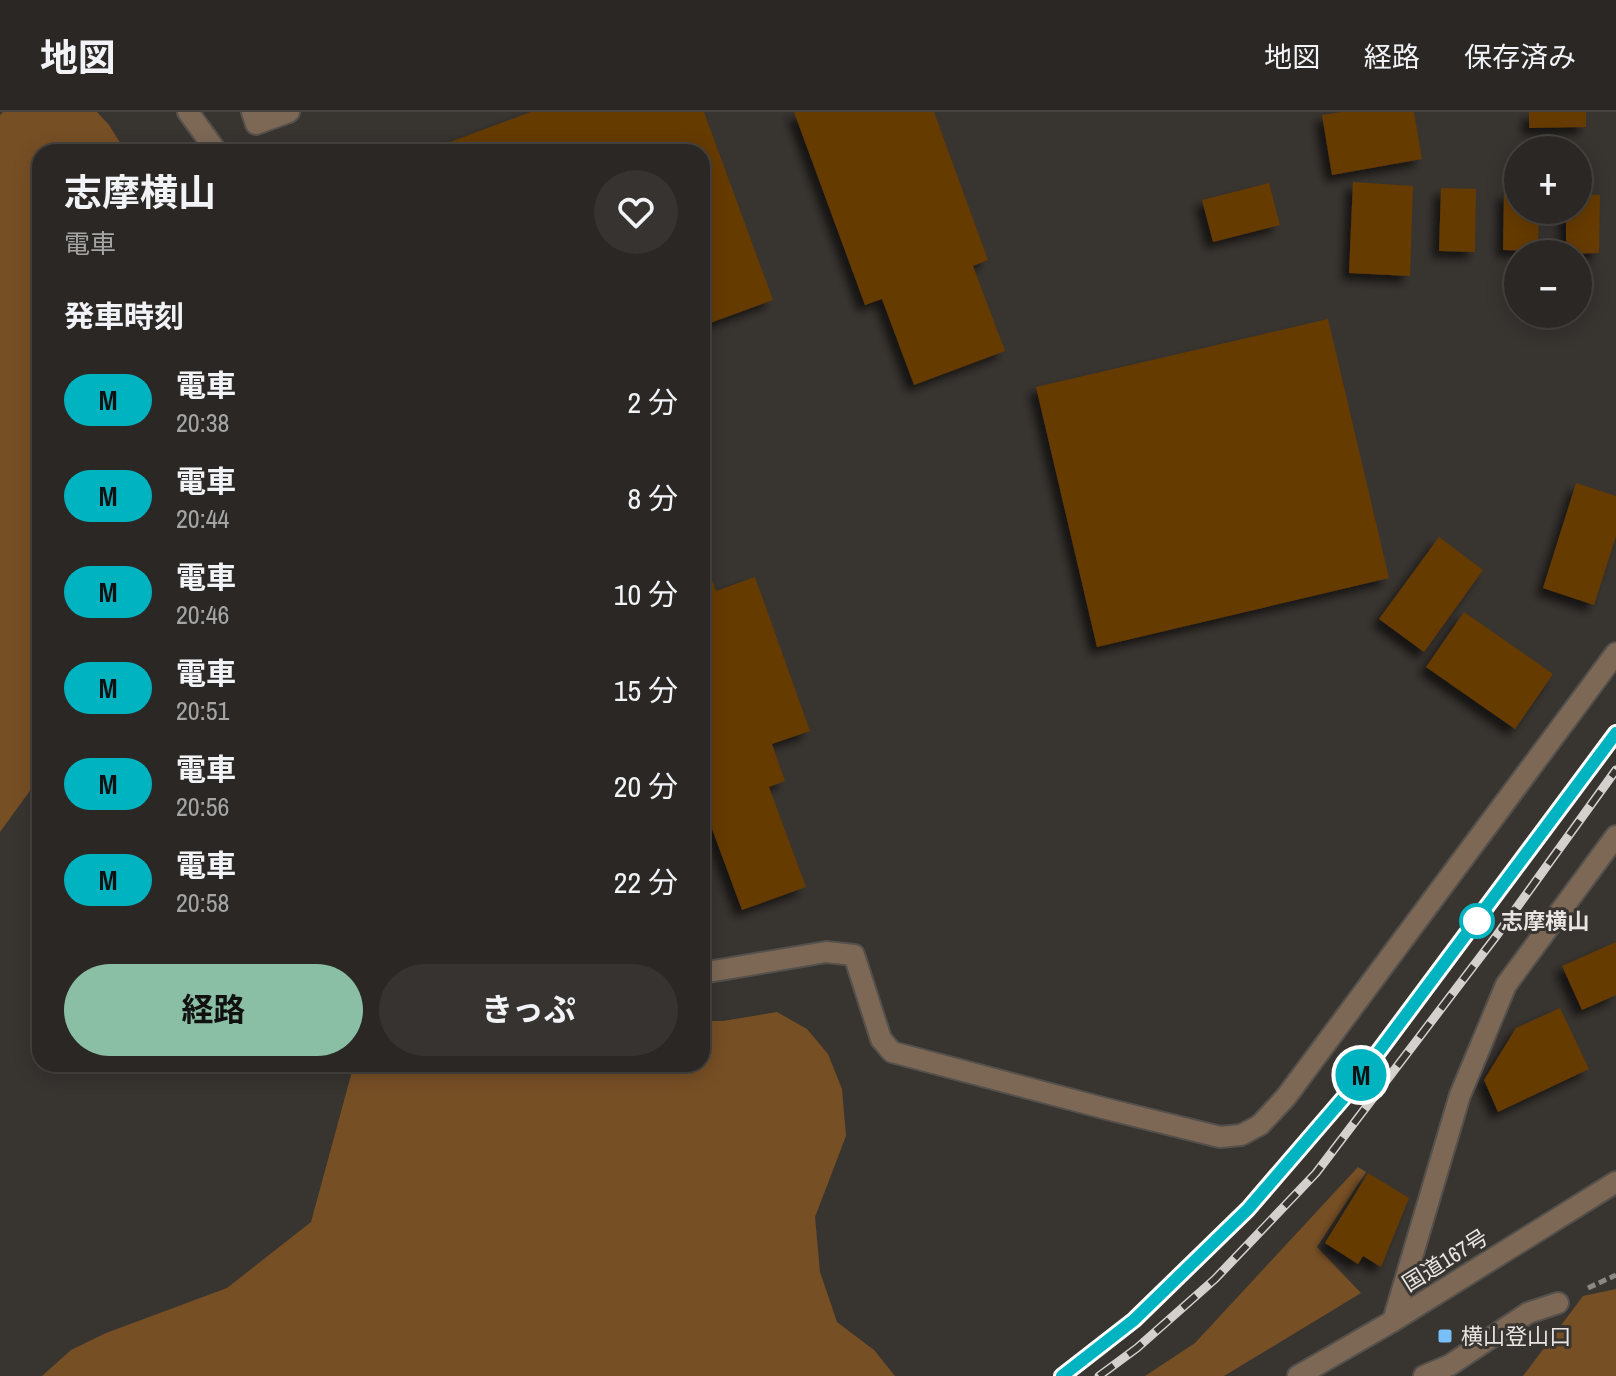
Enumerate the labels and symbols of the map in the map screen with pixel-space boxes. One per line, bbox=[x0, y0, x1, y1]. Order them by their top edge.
marker: 志摩横山 bbox=[1460, 904, 1494, 938]
place label: 志摩横山 bbox=[1501, 906, 1589, 936]
line badge: M bbox=[1335, 1049, 1387, 1101]
street label: 国道167号 bbox=[1396, 1222, 1494, 1298]
place label: 横山登山口 bbox=[1461, 1321, 1571, 1351]
marker: 横山登山口 bbox=[1436, 1327, 1454, 1345]

